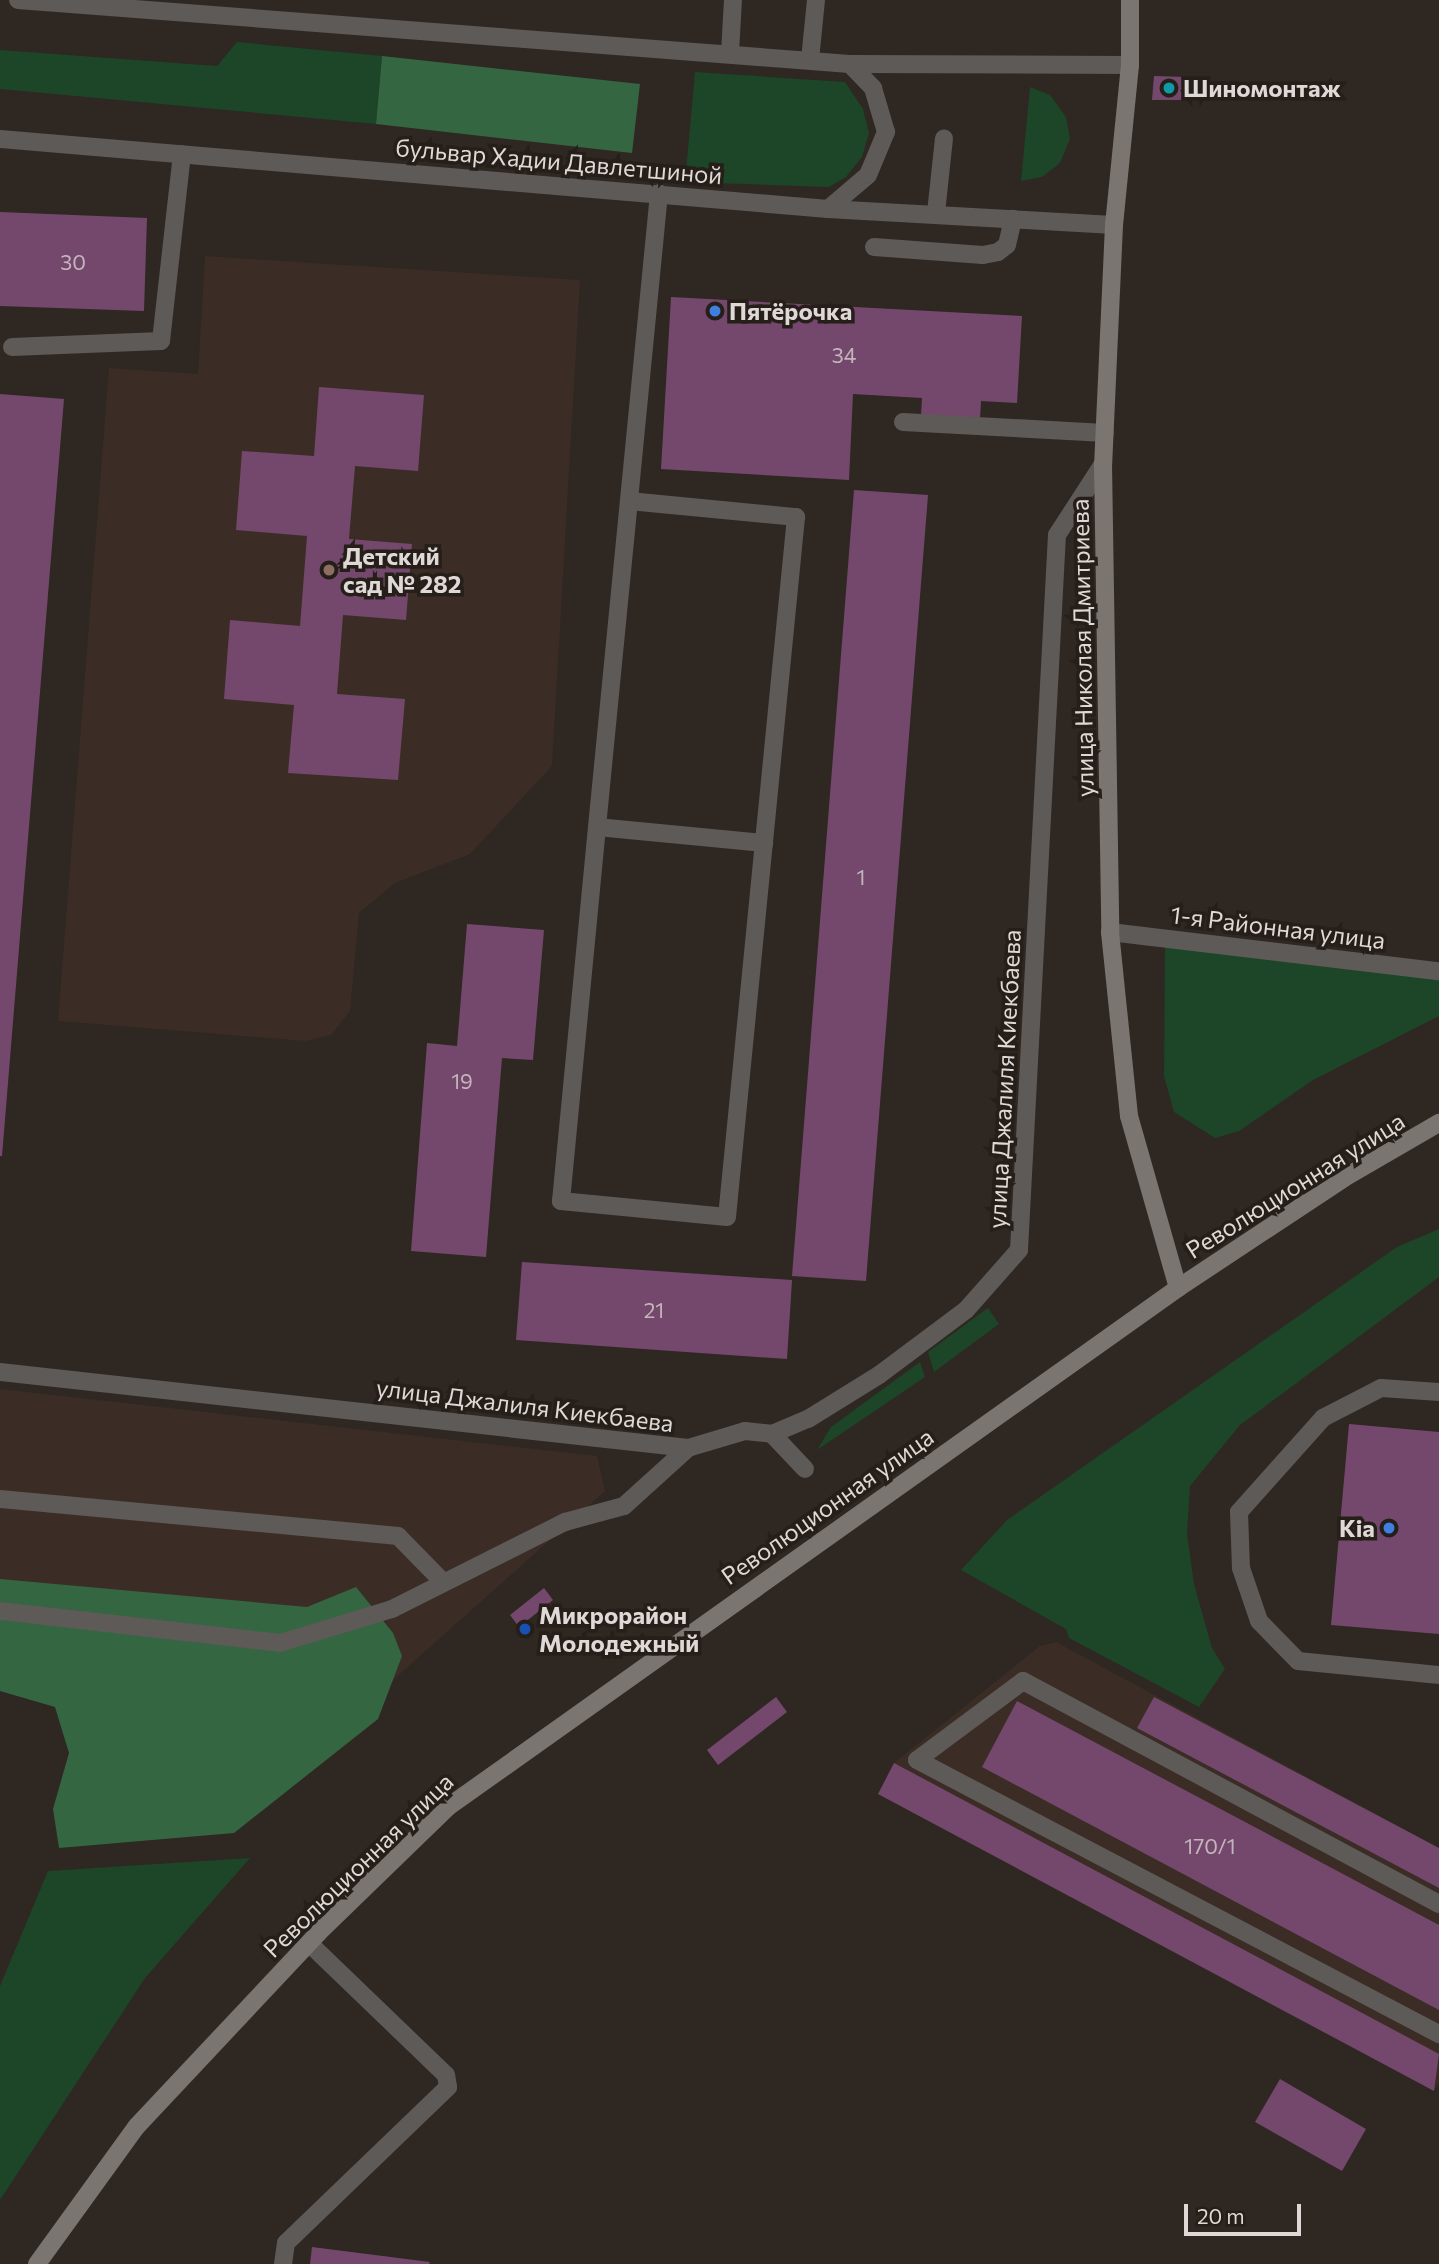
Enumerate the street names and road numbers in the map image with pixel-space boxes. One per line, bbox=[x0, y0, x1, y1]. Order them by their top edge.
street label: бульвар Хадии Давлетшиной bbox=[394, 132, 724, 190]
street label: улица Николая Дмитриева bbox=[1065, 499, 1099, 797]
street label: 1-я Районная улица bbox=[1169, 900, 1387, 954]
street label: улица Джалиля Киекбаева bbox=[982, 929, 1026, 1229]
street label: Революционная улица bbox=[1180, 1106, 1410, 1264]
street label: улица Джалиля Киекбаева bbox=[375, 1372, 675, 1438]
street label: Революционная улица bbox=[715, 1422, 939, 1590]
street label: Революционная улица bbox=[257, 1767, 459, 1963]

